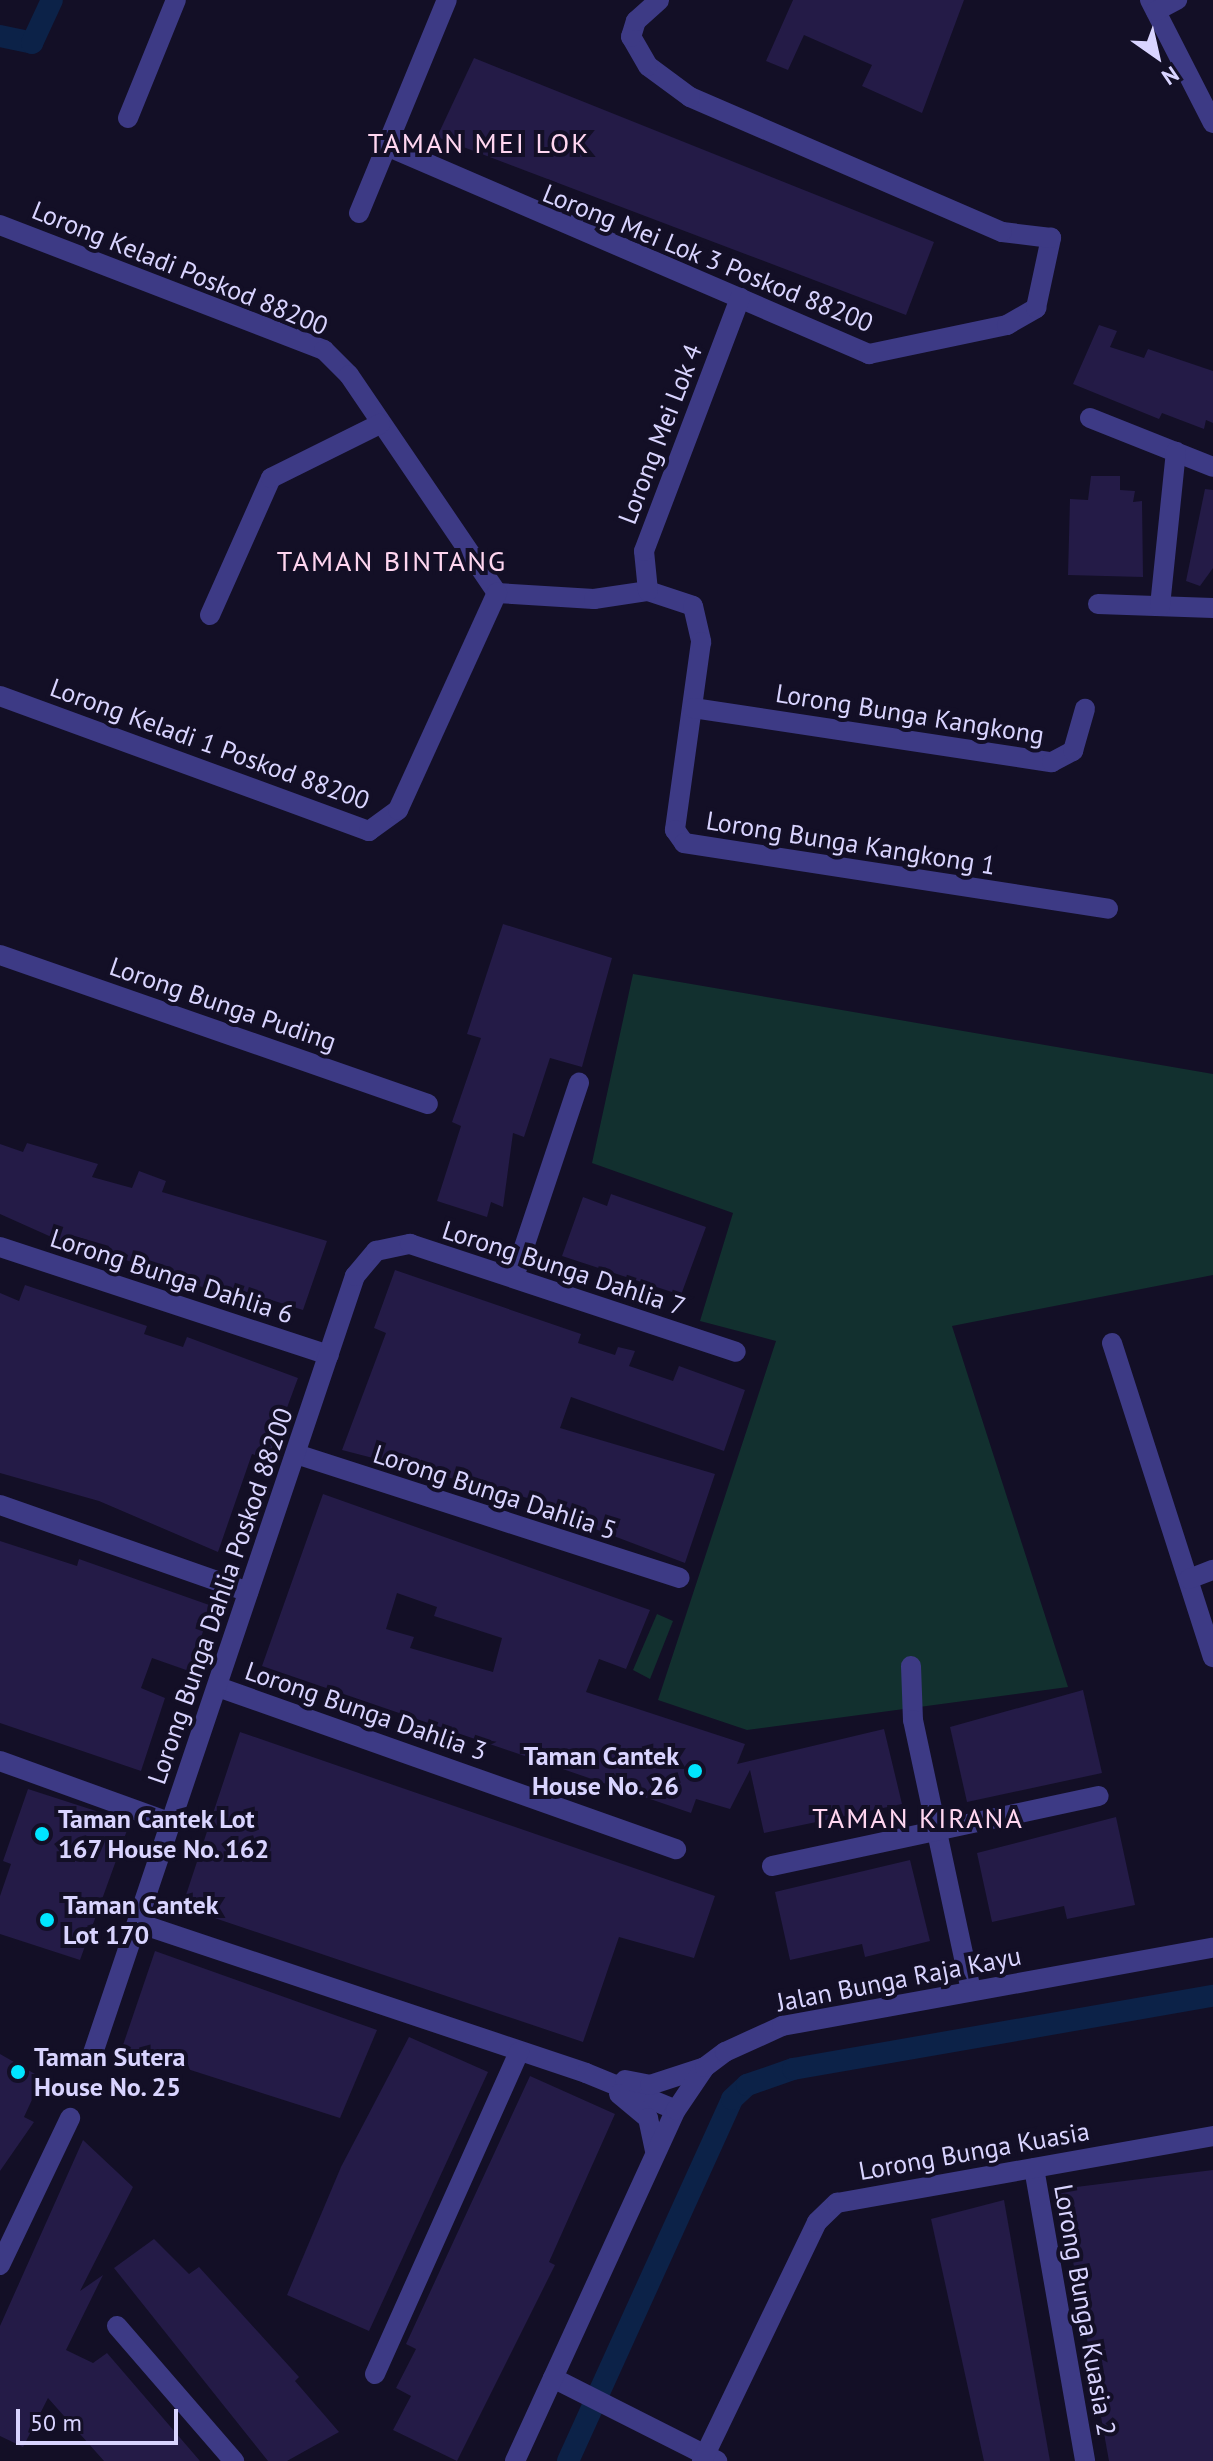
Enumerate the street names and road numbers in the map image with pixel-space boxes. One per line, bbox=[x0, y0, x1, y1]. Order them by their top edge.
street label: Lorong Mei Lok 3 Poskod 88200 bbox=[538, 177, 878, 339]
street label: Lorong Keladi Poskod 88200 bbox=[28, 194, 332, 342]
street label: Lorong Mei Lok 4 bbox=[611, 339, 709, 529]
street label: Lorong Keladi 1 Poskod 88200 bbox=[46, 672, 374, 816]
street label: Lorong Bunga Kangkong bbox=[774, 677, 1046, 751]
street label: Lorong Bunga Kangkong 1 bbox=[704, 805, 998, 881]
street label: Lorong Bunga Puding bbox=[106, 951, 340, 1057]
street label: Lorong Bunga Dahlia 7 bbox=[439, 1214, 689, 1322]
street label: Lorong Bunga Dahlia 6 bbox=[47, 1222, 297, 1330]
street label: Lorong Bunga Dahlia Poskod 88200 bbox=[141, 1404, 299, 1788]
street label: Lorong Bunga Dahlia 5 bbox=[370, 1438, 620, 1546]
street label: Lorong Bunga Dahlia 3 bbox=[241, 1655, 491, 1767]
street label: Jalan Bunga Raja Kayu bbox=[774, 1940, 1024, 2018]
street label: Lorong Bunga Kuasia bbox=[856, 2115, 1092, 2187]
street label: Lorong Bunga Kuasia 2 bbox=[1048, 2182, 1122, 2438]

